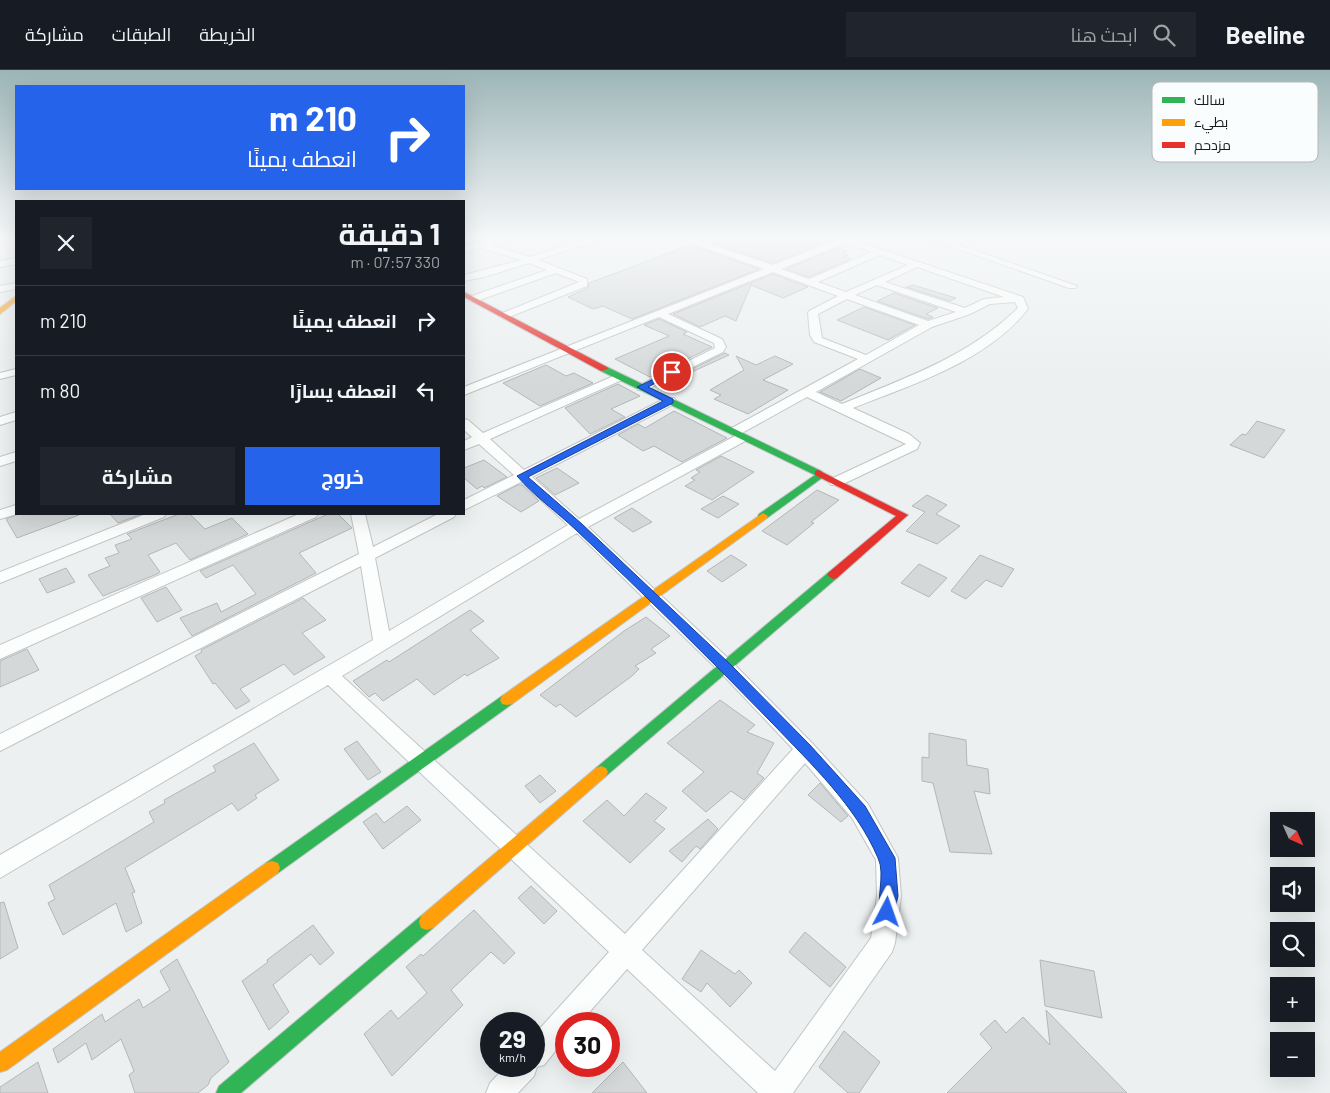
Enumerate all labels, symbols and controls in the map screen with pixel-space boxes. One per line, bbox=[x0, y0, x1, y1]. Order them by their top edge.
search box bbox=[846, 12, 1196, 57]
text: Beeline bbox=[1226, 20, 1305, 49]
icon: search bbox=[1150, 21, 1178, 49]
text: مشاركة bbox=[25, 23, 84, 45]
text: الطبقات bbox=[112, 23, 171, 45]
text: الخريطة bbox=[199, 23, 256, 45]
text: ابحث هنا bbox=[1070, 23, 1138, 46]
legend bbox=[1152, 82, 1318, 162]
text: سالك bbox=[1194, 91, 1225, 108]
text: 210 m bbox=[269, 96, 357, 138]
icon: right bbox=[375, 105, 440, 170]
text: بطيء bbox=[1194, 113, 1228, 134]
text: مزدحم bbox=[1194, 136, 1231, 155]
text: انعطف يمينًا bbox=[247, 145, 357, 171]
text: 1 دقيقة bbox=[339, 215, 440, 251]
button: close bbox=[40, 217, 92, 269]
text: 330 m · 07:57 bbox=[350, 252, 440, 271]
icon: right bbox=[412, 307, 440, 335]
text: 210 m bbox=[40, 309, 87, 332]
text: انعطف يمينًا bbox=[292, 309, 397, 332]
pin bbox=[651, 351, 693, 393]
icon: arrive bbox=[658, 358, 686, 386]
icon: left bbox=[412, 377, 440, 405]
text: 80 m bbox=[40, 379, 80, 402]
text: انعطف يسارًا bbox=[290, 379, 397, 402]
button: مشاركة bbox=[40, 447, 235, 505]
button: خروج bbox=[245, 447, 440, 505]
north arrow bbox=[1270, 812, 1315, 858]
map controls bbox=[1270, 812, 1315, 1077]
button: sound bbox=[1270, 867, 1315, 912]
position arrow bbox=[860, 885, 912, 937]
button: search bbox=[1270, 922, 1315, 967]
button: + bbox=[1270, 977, 1315, 1022]
speed limit sign: 30 bbox=[555, 1012, 620, 1077]
text: 29 bbox=[499, 1023, 526, 1053]
button: − bbox=[1270, 1032, 1315, 1077]
text: km/h bbox=[499, 1050, 526, 1064]

